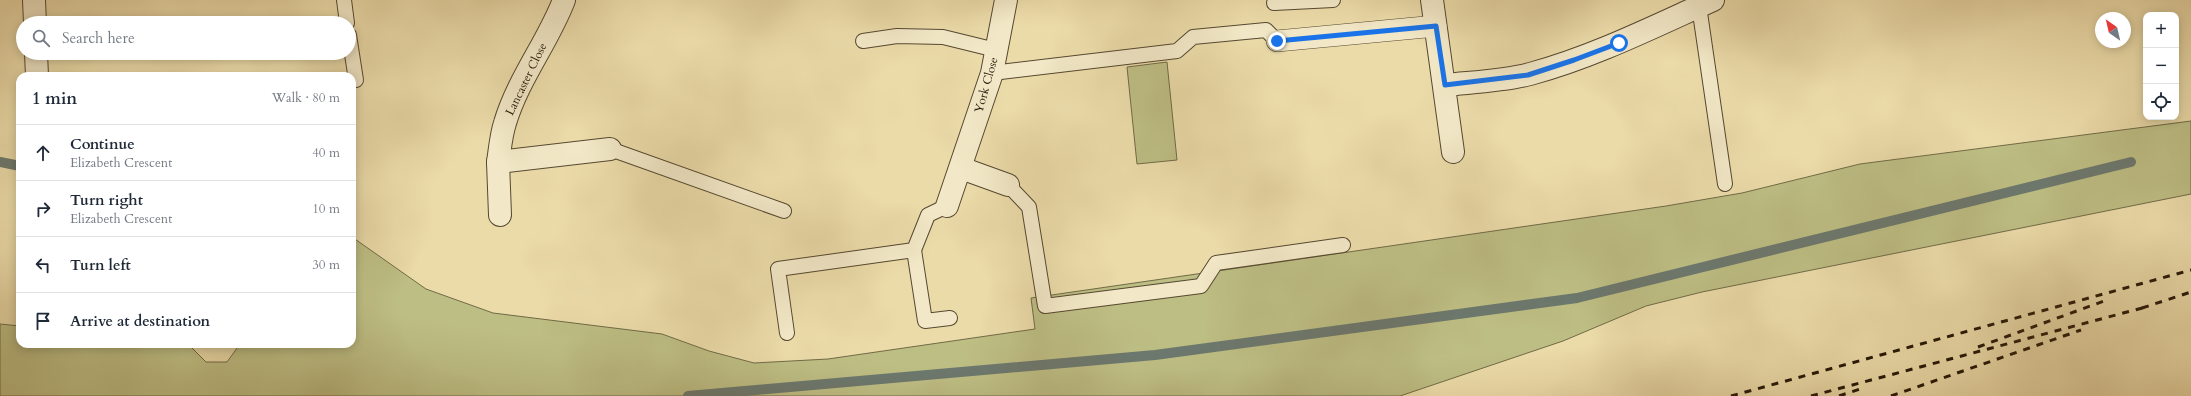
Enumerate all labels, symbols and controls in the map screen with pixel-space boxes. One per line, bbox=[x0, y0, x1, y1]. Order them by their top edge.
north arrow bbox=[2095, 12, 2131, 48]
map controls bbox=[2143, 12, 2179, 120]
button: + bbox=[2143, 12, 2179, 48]
search box bbox=[16, 16, 356, 60]
icon: search bbox=[30, 27, 52, 49]
text: Search here bbox=[62, 28, 135, 48]
route end bbox=[1268, 32, 1286, 50]
route start bbox=[1610, 34, 1628, 52]
street label: Lancaster Close bbox=[502, 40, 550, 118]
button: − bbox=[2143, 48, 2179, 84]
street label: York Close bbox=[970, 55, 1002, 115]
button: locate bbox=[2143, 84, 2179, 120]
text: 1 min bbox=[32, 87, 77, 110]
text: Walk · 80 m bbox=[272, 89, 340, 107]
text: Continue bbox=[70, 134, 135, 154]
icon: ahead bbox=[32, 142, 54, 164]
text: 40 m bbox=[312, 144, 340, 162]
text: Elizabeth Crescent bbox=[70, 154, 172, 172]
text: Turn right bbox=[70, 190, 143, 210]
icon: right bbox=[32, 198, 54, 220]
text: 10 m bbox=[312, 200, 340, 218]
text: Elizabeth Crescent bbox=[70, 210, 172, 228]
icon: left bbox=[32, 254, 54, 276]
text: Turn left bbox=[70, 255, 131, 275]
text: 30 m bbox=[312, 256, 340, 274]
icon: arrive bbox=[32, 310, 54, 332]
text: Arrive at destination bbox=[70, 311, 210, 331]

